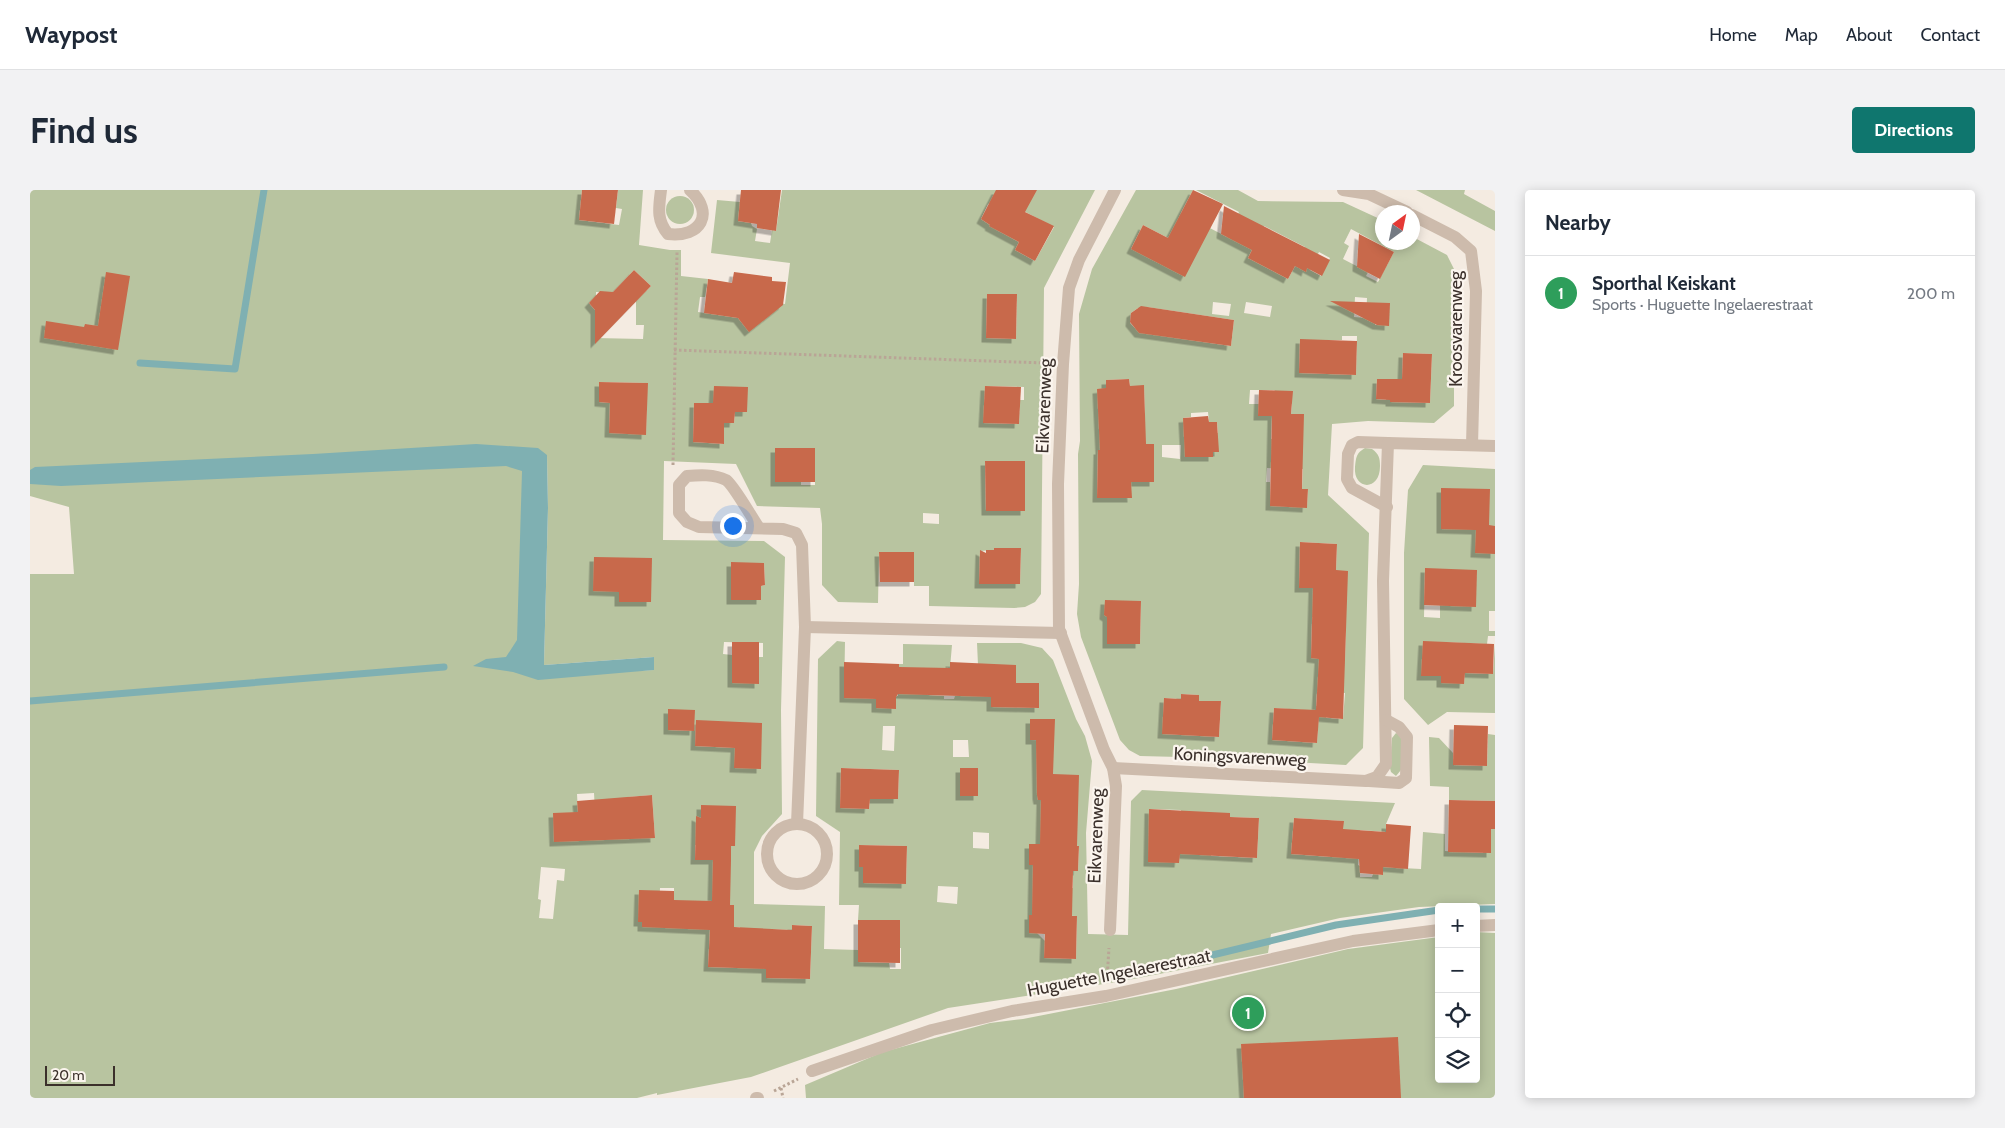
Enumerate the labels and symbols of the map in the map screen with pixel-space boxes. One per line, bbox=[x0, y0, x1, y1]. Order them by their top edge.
north arrow bbox=[1375, 205, 1420, 250]
street label: Kroosvarenweg bbox=[1445, 270, 1467, 387]
street label: Eikvarenweg bbox=[1031, 357, 1057, 454]
your location bbox=[720, 513, 746, 539]
street label: Koningsvarenweg bbox=[1173, 743, 1308, 772]
street label: Eikvarenweg bbox=[1083, 787, 1109, 884]
street label: Huguette Ingelaerestraat bbox=[1025, 944, 1213, 1002]
pin: 1 bbox=[1232, 994, 1264, 1032]
scale bar bbox=[45, 1063, 115, 1086]

